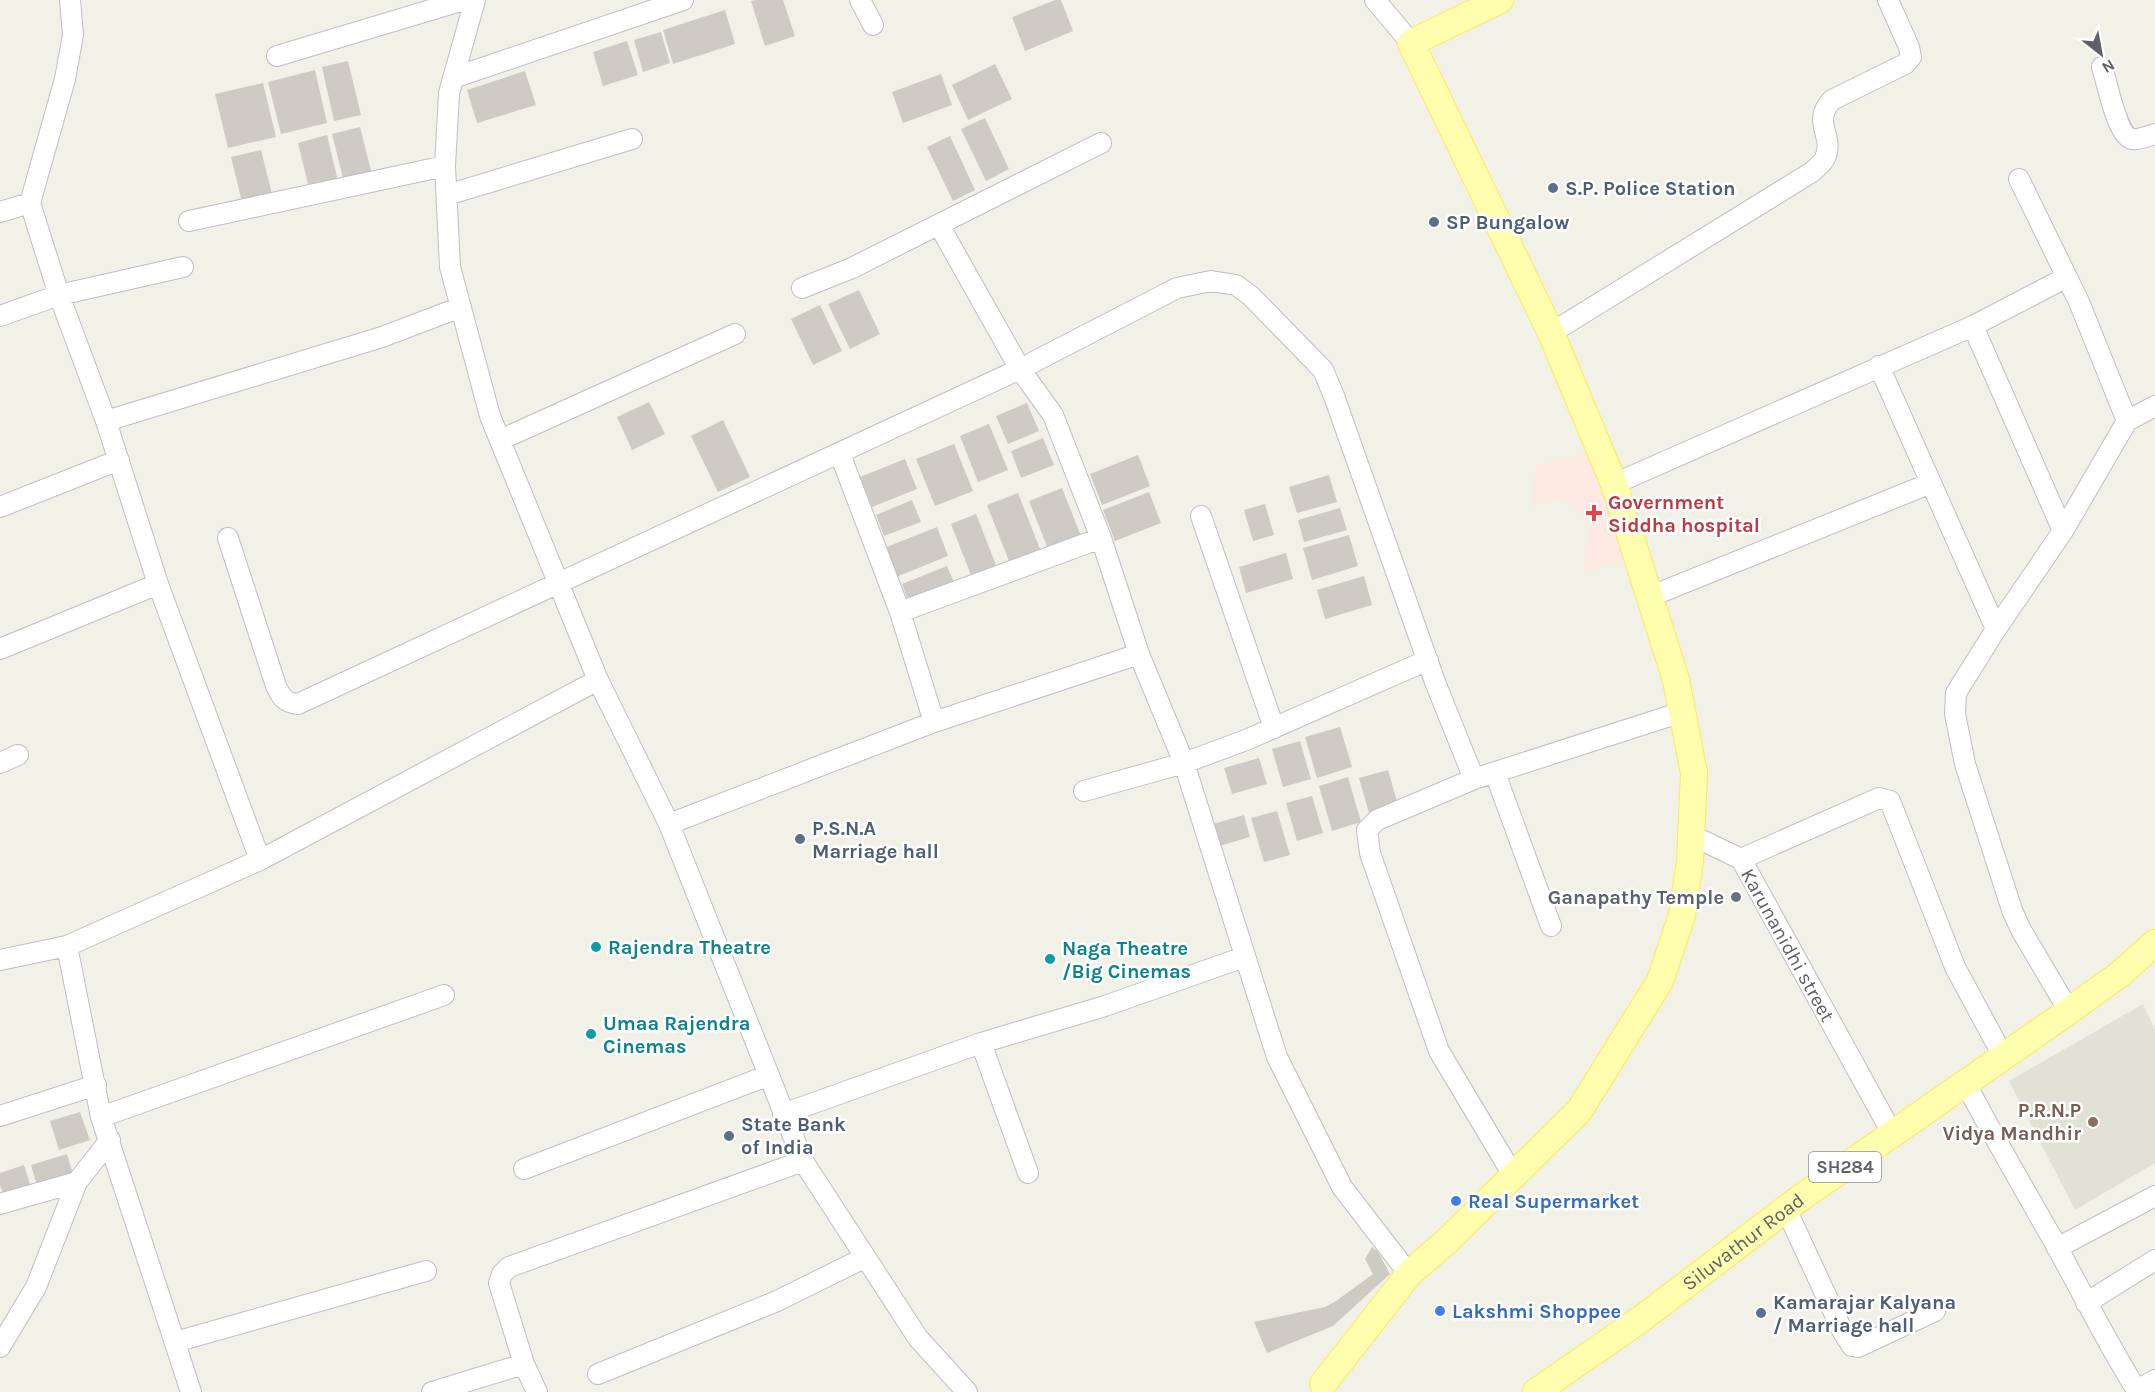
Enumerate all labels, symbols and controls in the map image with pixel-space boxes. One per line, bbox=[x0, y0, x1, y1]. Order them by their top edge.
north arrow bbox=[2071, 24, 2131, 84]
text: N bbox=[2099, 55, 2118, 78]
place label: S.P. Police Station bbox=[1565, 177, 1735, 200]
marker: S.P. Police Station bbox=[1546, 181, 1560, 195]
place label: SP Bungalow bbox=[1446, 211, 1569, 234]
marker: SP Bungalow bbox=[1427, 215, 1441, 229]
place label: Government Siddha hospital bbox=[1608, 491, 1760, 537]
marker: Government Siddha hospital bbox=[1585, 504, 1603, 522]
place label: P.S.N.A Marriage hall bbox=[812, 817, 939, 863]
marker: P.S.N.A Marriage hall bbox=[793, 832, 807, 846]
street label: Karunanidhi street bbox=[1736, 865, 1839, 1026]
place label: Ganapathy Temple bbox=[1548, 886, 1724, 909]
marker: Ganapathy Temple bbox=[1729, 890, 1743, 904]
place label: Rajendra Theatre bbox=[608, 936, 771, 959]
place label: Naga Theatre /Big Cinemas bbox=[1062, 937, 1191, 983]
marker: Rajendra Theatre bbox=[589, 940, 603, 954]
marker: Naga Theatre /Big Cinemas bbox=[1043, 952, 1057, 966]
place label: Umaa Rajendra Cinemas bbox=[603, 1012, 750, 1058]
marker: Umaa Rajendra Cinemas bbox=[584, 1027, 598, 1041]
place label: P.R.N.P Vidya Mandhir bbox=[1942, 1099, 2081, 1145]
place label: State Bank of India bbox=[741, 1113, 846, 1159]
marker: P.R.N.P Vidya Mandhir bbox=[2086, 1115, 2100, 1129]
marker: State Bank of India bbox=[722, 1129, 736, 1143]
road number: SH284 bbox=[1809, 1152, 1881, 1182]
street label: Siluvathur Road bbox=[1678, 1188, 1809, 1295]
place label: Real Supermarket bbox=[1468, 1190, 1639, 1213]
marker: Real Supermarket bbox=[1449, 1194, 1463, 1208]
place label: Kamarajar Kalyana / Marriage hall bbox=[1773, 1291, 1956, 1337]
place label: Lakshmi Shoppee bbox=[1452, 1300, 1621, 1323]
marker: Lakshmi Shoppee bbox=[1433, 1304, 1447, 1318]
marker: Kamarajar Kalyana / Marriage hall bbox=[1754, 1306, 1768, 1320]

